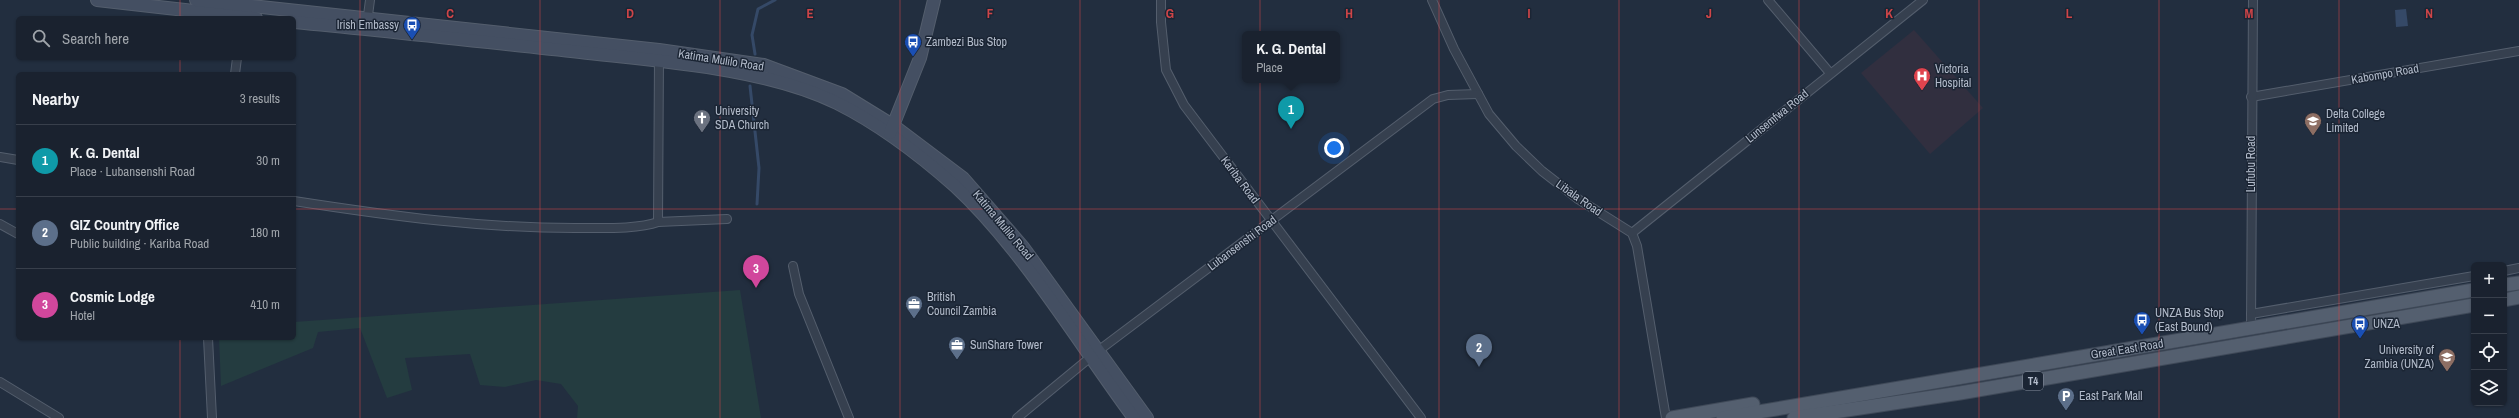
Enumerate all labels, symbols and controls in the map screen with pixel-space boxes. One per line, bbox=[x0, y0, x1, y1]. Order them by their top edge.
text: C bbox=[446, 5, 454, 22]
text: D bbox=[626, 5, 634, 22]
text: E bbox=[806, 5, 814, 22]
text: F bbox=[987, 5, 994, 22]
text: G bbox=[1166, 5, 1174, 22]
text: H bbox=[1345, 5, 1353, 22]
text: I bbox=[1528, 5, 1531, 22]
text: J bbox=[1706, 5, 1712, 22]
text: K bbox=[1885, 5, 1893, 22]
text: L bbox=[2066, 5, 2073, 22]
text: M bbox=[2245, 5, 2254, 22]
text: N bbox=[2425, 5, 2433, 22]
bus stop icon: Irish Embassy bbox=[402, 15, 422, 40]
search box bbox=[16, 16, 296, 60]
place label: Irish Embassy bbox=[337, 17, 399, 33]
icon: search bbox=[30, 27, 52, 49]
text: Search here bbox=[62, 28, 129, 49]
popup bbox=[1242, 31, 1340, 83]
bus stop icon: Zambezi Bus Stop bbox=[903, 32, 923, 57]
place label: Zambezi Bus Stop bbox=[926, 34, 1007, 50]
text: K. G. Dental bbox=[1256, 38, 1326, 59]
street label: Katima Mulilo Road bbox=[677, 45, 765, 75]
text: Place bbox=[1256, 59, 1283, 76]
street label: Kabompo Road bbox=[2350, 60, 2420, 88]
place label: Victoria Hospital bbox=[1935, 61, 1971, 91]
hospital icon: Victoria Hospital bbox=[1912, 66, 1932, 91]
street label: Lunsemfwa Road bbox=[1742, 86, 1812, 146]
text: Nearby bbox=[32, 87, 79, 110]
text: 3 results bbox=[240, 90, 280, 107]
pin: 1 bbox=[1278, 96, 1304, 129]
place label: University SDA Church bbox=[715, 103, 769, 133]
place label: Delta College Limited bbox=[2326, 106, 2385, 136]
church icon: University SDA Church bbox=[692, 108, 712, 133]
school or university icon: Delta College Limited bbox=[2303, 111, 2323, 136]
street label: Lufubu Road bbox=[2243, 136, 2259, 192]
your location bbox=[1324, 138, 1344, 158]
text: K. G. Dental bbox=[70, 142, 140, 163]
text: 1 bbox=[42, 152, 48, 169]
text: 30 m bbox=[256, 152, 280, 169]
street label: Kariba Road bbox=[1217, 153, 1263, 207]
text: Place · Lubansenshi Road bbox=[70, 163, 195, 180]
street label: Libala Road bbox=[1553, 176, 1605, 220]
street label: Katima Mulilo Road bbox=[969, 187, 1037, 263]
street label: Lubansenshi Road bbox=[1204, 212, 1280, 274]
text: GIZ Country Office bbox=[70, 214, 179, 235]
text: 2 bbox=[42, 224, 48, 241]
text: 180 m bbox=[250, 224, 280, 241]
text: Public building · Kariba Road bbox=[70, 235, 209, 252]
pin: 3 bbox=[743, 255, 769, 288]
map controls bbox=[2471, 262, 2507, 406]
button: + bbox=[2471, 262, 2507, 298]
text: Cosmic Lodge bbox=[70, 286, 155, 307]
place label: British Council Zambia bbox=[927, 289, 997, 319]
office icon: British Council Zambia bbox=[904, 294, 924, 319]
text: 3 bbox=[42, 296, 48, 313]
text: 410 m bbox=[250, 296, 280, 313]
button: − bbox=[2471, 298, 2507, 334]
place label: UNZA Bus Stop (East Bound) bbox=[2155, 305, 2224, 335]
text: Hotel bbox=[70, 307, 95, 324]
bus stop icon: UNZA Bus Stop (East Bound) bbox=[2132, 310, 2152, 335]
bus stop icon: UNZA bbox=[2350, 314, 2370, 339]
place label: UNZA bbox=[2373, 316, 2400, 332]
pin: 2 bbox=[1466, 334, 1492, 367]
button: locate bbox=[2471, 334, 2507, 370]
office icon: SunShare Tower bbox=[947, 335, 967, 360]
street label: Great East Road bbox=[2090, 335, 2164, 363]
place label: SunShare Tower bbox=[970, 337, 1043, 353]
place label: University of Zambia (UNZA) bbox=[2365, 342, 2434, 372]
school or university icon: University of Zambia (UNZA) bbox=[2437, 347, 2457, 372]
button: layers bbox=[2471, 370, 2507, 406]
road number: T4 bbox=[2023, 372, 2043, 390]
parking icon: East Park Mall bbox=[2056, 386, 2076, 411]
place label: East Park Mall bbox=[2079, 388, 2142, 404]

